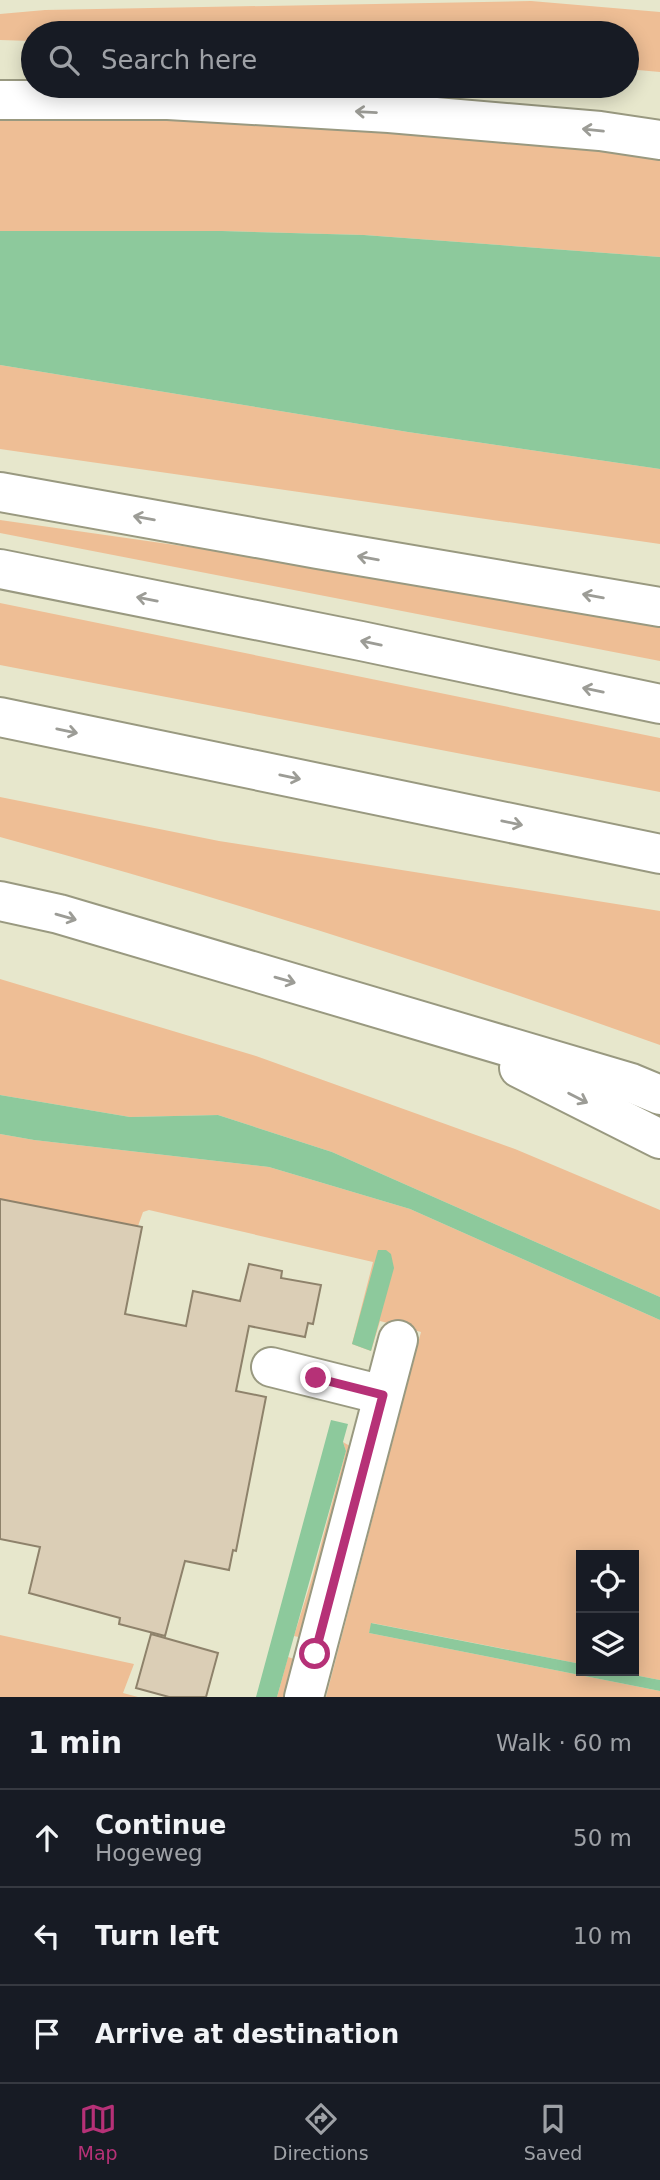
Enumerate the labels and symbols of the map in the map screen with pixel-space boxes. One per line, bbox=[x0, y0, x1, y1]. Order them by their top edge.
one-way arrow bbox=[355, 105, 378, 118]
one-way arrow bbox=[582, 123, 604, 136]
one-way arrow bbox=[133, 511, 156, 524]
one-way arrow bbox=[357, 551, 380, 564]
one-way arrow bbox=[582, 589, 604, 602]
one-way arrow bbox=[137, 591, 159, 605]
one-way arrow bbox=[360, 636, 383, 650]
one-way arrow bbox=[582, 682, 605, 696]
one-way arrow bbox=[55, 725, 78, 739]
one-way arrow bbox=[278, 771, 301, 785]
one-way arrow bbox=[500, 817, 523, 830]
one-way arrow bbox=[55, 911, 77, 924]
one-way arrow bbox=[273, 975, 295, 988]
one-way arrow bbox=[567, 1091, 588, 1105]
route end bbox=[300, 1362, 331, 1393]
route start bbox=[299, 1638, 330, 1669]

